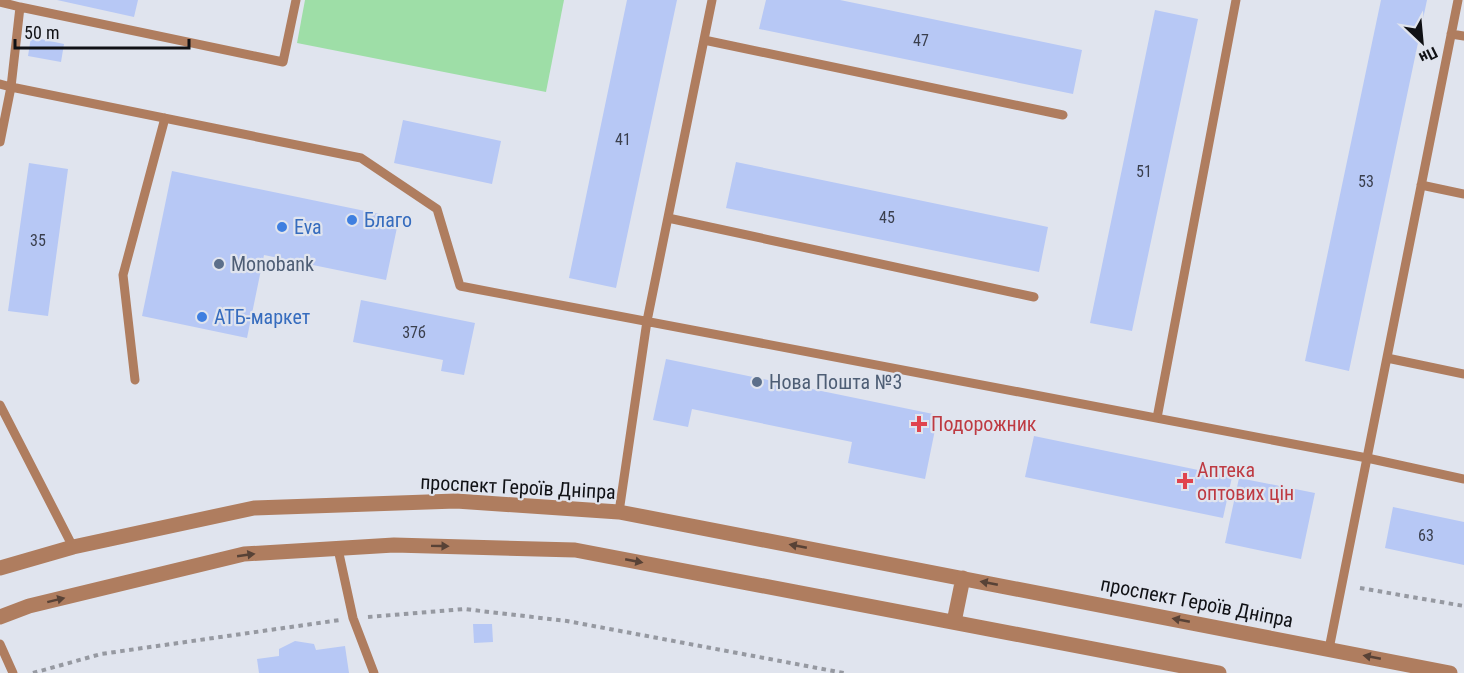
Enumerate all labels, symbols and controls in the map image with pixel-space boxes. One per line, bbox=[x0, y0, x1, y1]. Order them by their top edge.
scale bar bbox=[15, 12, 189, 50]
north arrow bbox=[1392, 12, 1452, 72]
text: 50 m bbox=[24, 22, 59, 43]
house number: 47 bbox=[913, 31, 929, 50]
text: Пн bbox=[1416, 43, 1441, 67]
house number: 41 bbox=[615, 130, 631, 149]
house number: 51 bbox=[1136, 162, 1152, 181]
house number: 53 bbox=[1358, 172, 1374, 191]
place label: Благо bbox=[364, 208, 412, 232]
house number: 45 bbox=[879, 208, 895, 227]
marker: Благо bbox=[345, 213, 359, 227]
place label: Eva bbox=[294, 215, 322, 239]
marker: Eva bbox=[275, 220, 289, 234]
house number: 35 bbox=[30, 231, 46, 250]
place label: Monobank bbox=[231, 252, 314, 276]
marker: Monobank bbox=[212, 257, 226, 271]
place label: АТБ-маркет bbox=[214, 305, 310, 329]
marker: АТБ-маркет bbox=[195, 310, 209, 324]
house number: 37б bbox=[402, 323, 426, 342]
place label: Нова Пошта №3 bbox=[769, 370, 902, 394]
marker: Нова Пошта №3 bbox=[750, 375, 764, 389]
place label: Подорожник bbox=[931, 412, 1037, 436]
marker: Подорожник bbox=[912, 417, 926, 431]
place label: Аптека оптових цін bbox=[1197, 458, 1294, 505]
street label: проспект Героїв Дніпра bbox=[420, 470, 616, 504]
marker: Аптека оптових цін bbox=[1178, 474, 1192, 488]
house number: 63 bbox=[1418, 526, 1434, 545]
one-way arrow bbox=[788, 541, 807, 550]
one-way arrow bbox=[431, 542, 450, 551]
one-way arrow bbox=[236, 551, 255, 560]
one-way arrow bbox=[625, 557, 644, 566]
street label: проспект Героїв Дніпра bbox=[1099, 572, 1295, 632]
one-way arrow bbox=[980, 578, 999, 587]
one-way arrow bbox=[47, 594, 65, 604]
one-way arrow bbox=[1171, 615, 1190, 624]
one-way arrow bbox=[1362, 652, 1381, 661]

